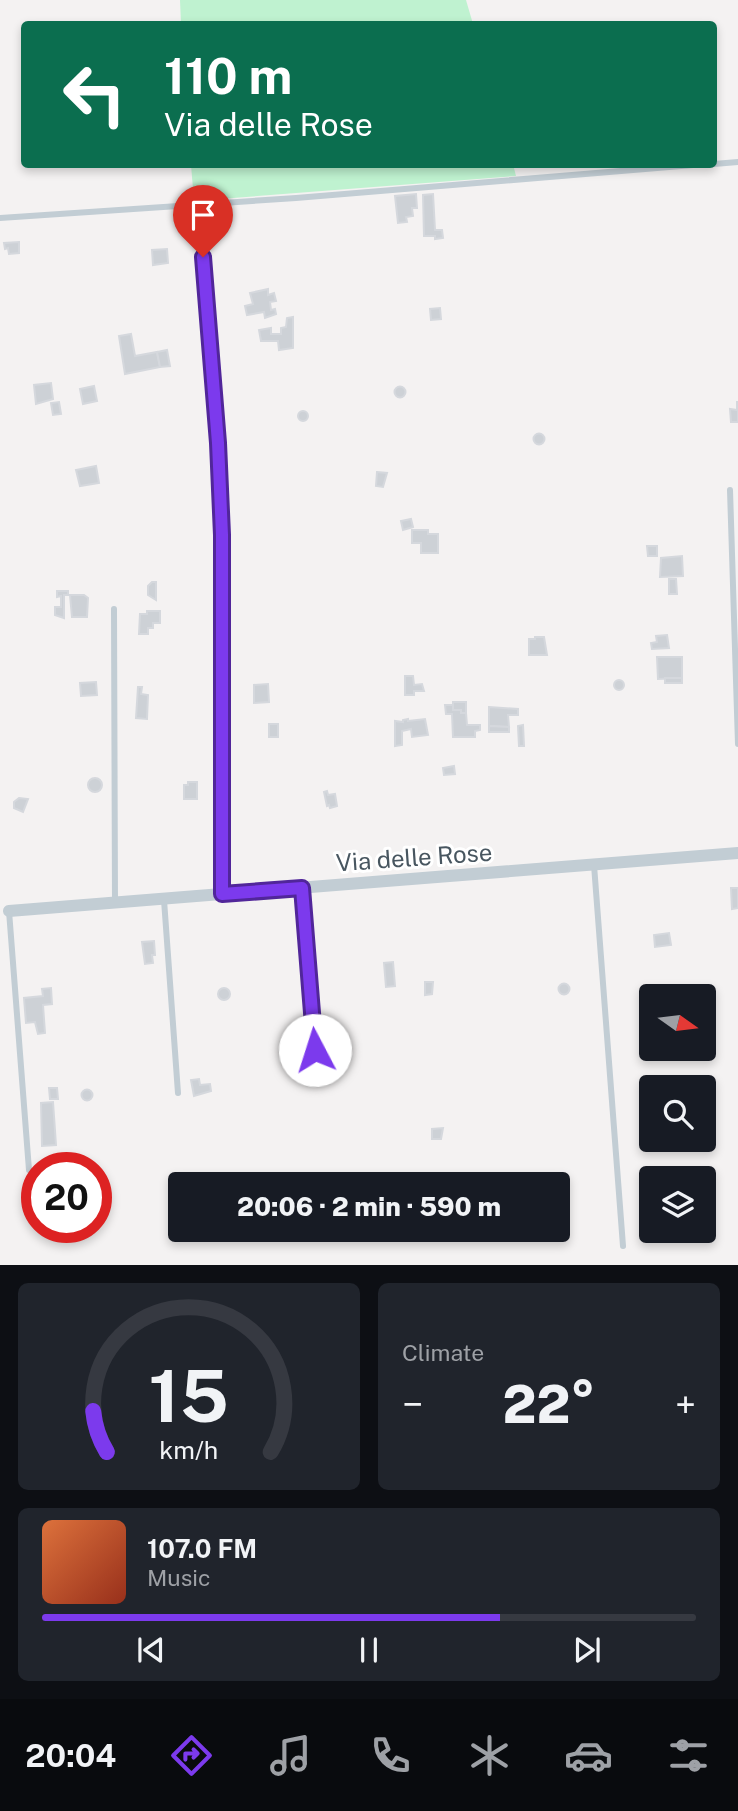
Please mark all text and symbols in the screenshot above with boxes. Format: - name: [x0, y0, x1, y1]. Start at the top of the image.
- text: 110 m: [164, 47, 292, 105]
- icon: left: [49, 49, 140, 140]
- text: Via delle Rose: [164, 106, 373, 143]
- pin: [173, 185, 233, 257]
- icon: arrive: [184, 196, 222, 234]
- street label: Via delle Rose: [335, 838, 493, 876]
- north arrow: [639, 984, 716, 1060]
- map controls: [639, 984, 716, 1243]
- position arrow: [278, 1013, 352, 1087]
- button: search: [639, 1075, 716, 1152]
- speed limit sign: 20: [21, 1152, 112, 1243]
- button: layers: [639, 1166, 716, 1243]
- text: 20:06 · 2 min · 590 m: [237, 1191, 501, 1222]
- text: Climate: [402, 1339, 484, 1366]
- text: 15: [149, 1354, 229, 1439]
- text: 22°: [503, 1374, 595, 1435]
- text: −: [402, 1382, 423, 1427]
- text: +: [675, 1382, 696, 1427]
- text: km/h: [160, 1435, 218, 1465]
- text: 107.0 FM: [147, 1533, 257, 1564]
- text: Music: [147, 1564, 211, 1591]
- icon: previous: [132, 1631, 170, 1669]
- icon: pause: [350, 1631, 388, 1669]
- icon: next: [568, 1631, 606, 1669]
- icon: directions: [167, 1731, 216, 1780]
- icon: music: [266, 1731, 315, 1780]
- icon: phone: [366, 1731, 415, 1780]
- icon: climate: [465, 1731, 514, 1780]
- icon: car: [564, 1731, 613, 1780]
- icon: filters: [664, 1731, 713, 1780]
- text: 20:04: [25, 1737, 116, 1774]

